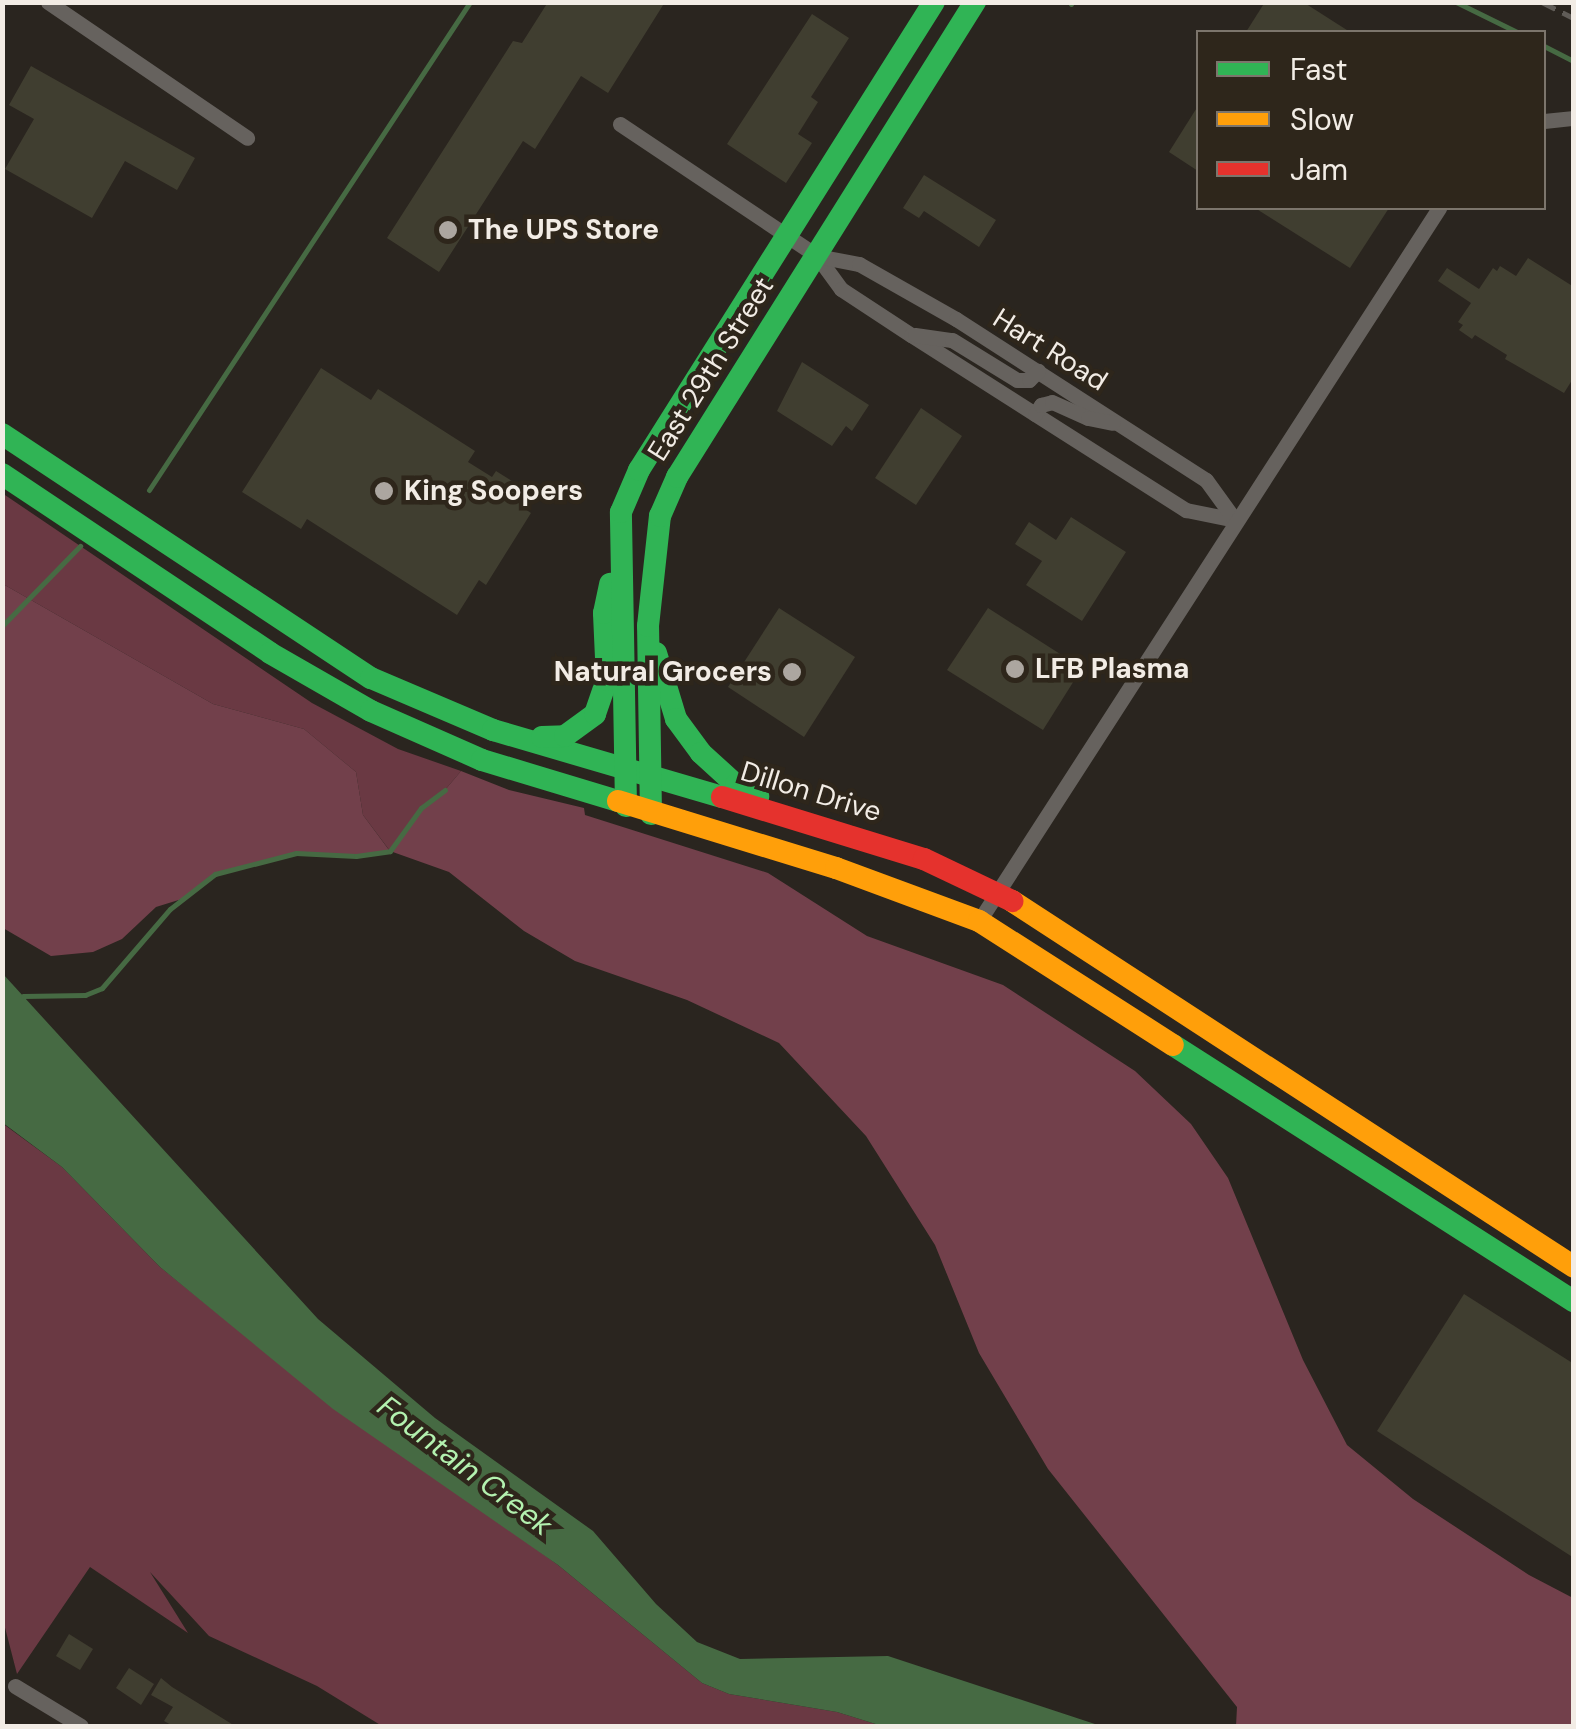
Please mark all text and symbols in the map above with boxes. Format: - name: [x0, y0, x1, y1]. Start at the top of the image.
- legend: [1196, 30, 1546, 210]
- text: Fast: [1290, 50, 1348, 89]
- text: Slow: [1290, 100, 1354, 139]
- text: Jam: [1290, 150, 1348, 189]
- place label: The UPS Store: [468, 213, 659, 247]
- marker: The UPS Store: [437, 219, 459, 241]
- street label: East 29th Street: [641, 271, 781, 467]
- street label: Hart Road: [987, 302, 1113, 398]
- place label: King Soopers: [404, 474, 583, 508]
- marker: King Soopers: [373, 480, 395, 502]
- place label: LFB Plasma: [1035, 652, 1189, 686]
- place label: Natural Grocers: [554, 655, 772, 689]
- marker: LFB Plasma: [1004, 658, 1026, 680]
- marker: Natural Grocers: [781, 661, 803, 683]
- street label: Dillon Drive: [737, 755, 885, 829]
- water label: Fountain Creek: [370, 1388, 560, 1544]

